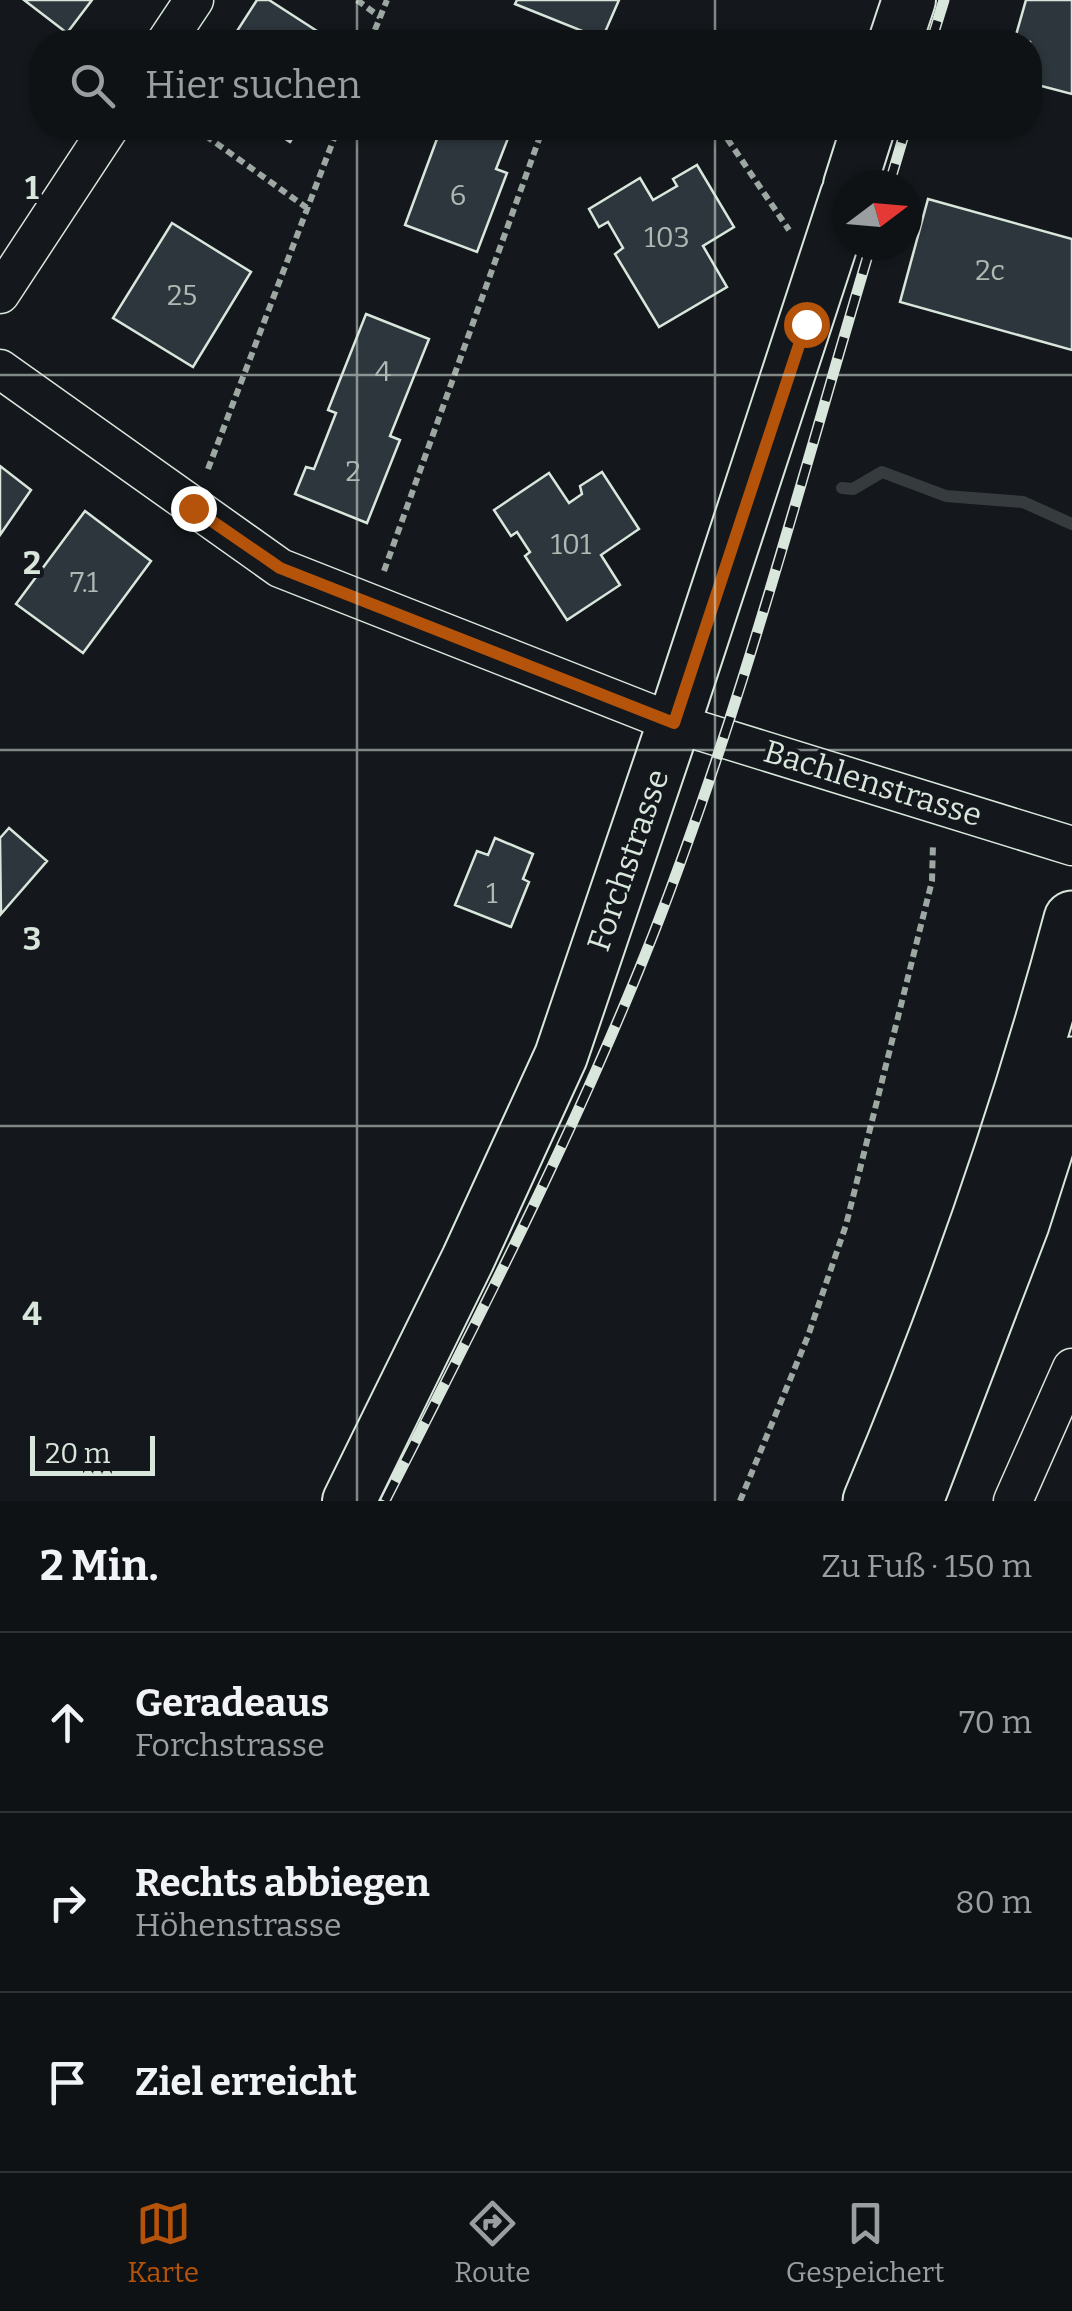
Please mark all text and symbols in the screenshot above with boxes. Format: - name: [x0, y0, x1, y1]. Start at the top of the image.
- search box: [30, 30, 1042, 140]
- icon: search: [65, 58, 120, 113]
- text: Hier suchen: [145, 62, 361, 108]
- text: 1: [25, 169, 39, 207]
- north arrow: [832, 170, 922, 260]
- house number: 6: [450, 179, 466, 212]
- house number: 103: [644, 221, 690, 254]
- house number: 2c: [975, 254, 1005, 287]
- house number: 25: [167, 279, 197, 312]
- route start: [784, 302, 830, 348]
- house number: 4: [375, 355, 391, 388]
- house number: 2: [345, 455, 361, 488]
- route end: [171, 486, 217, 532]
- house number: 101: [551, 528, 592, 561]
- text: 2: [23, 544, 41, 582]
- house number: 7.1: [70, 566, 99, 599]
- street label: Bachlenstrasse: [760, 732, 986, 834]
- street label: Forchstrasse: [579, 764, 677, 956]
- house number: 1: [486, 877, 498, 910]
- text: 3: [23, 920, 41, 958]
- text: 4: [22, 1295, 42, 1333]
- scale bar: [30, 1431, 155, 1476]
- text: 20 m: [45, 1437, 111, 1470]
- text: 2 Min.: [40, 1541, 159, 1591]
- text: Zu Fuß · 150 m: [821, 1547, 1032, 1585]
- text: Geradeaus: [135, 1680, 329, 1726]
- icon: ahead: [40, 1695, 95, 1750]
- text: 70 m: [959, 1703, 1032, 1741]
- text: Forchstrasse: [135, 1726, 325, 1764]
- text: Rechts abbiegen: [135, 1860, 430, 1906]
- icon: right: [40, 1875, 95, 1930]
- text: 80 m: [955, 1883, 1032, 1921]
- text: Höhenstrasse: [135, 1906, 342, 1944]
- icon: arrive: [40, 2055, 95, 2110]
- text: Ziel erreicht: [135, 2059, 357, 2105]
- tab: Karte: [128, 2196, 199, 2289]
- tab: Route: [454, 2196, 531, 2289]
- tab: Gespeichert: [786, 2196, 944, 2289]

